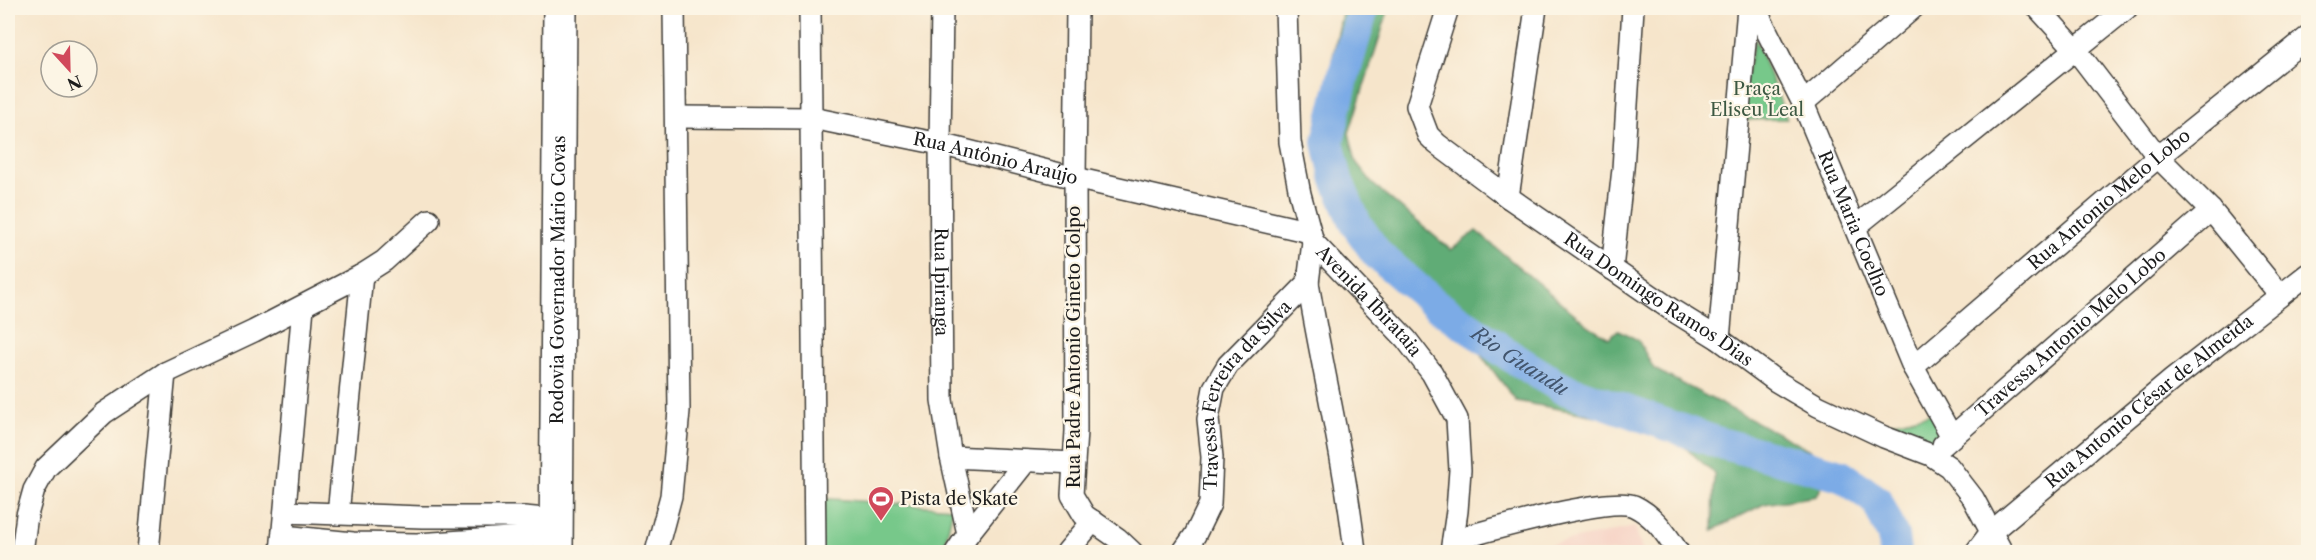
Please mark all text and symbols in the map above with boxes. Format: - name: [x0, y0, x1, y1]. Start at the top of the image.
- north arrow: [39, 39, 99, 99]
- text: N: [64, 71, 85, 95]
- park label: Praça Eliseu Leal: [1710, 78, 1804, 121]
- street label: Rua Antonio Melo Lobo: [2023, 124, 2195, 275]
- street label: Rua Antônio Araújo: [911, 128, 1080, 189]
- street label: Rodovia Governador Mário Covas: [546, 135, 570, 425]
- street label: Rua Maria Coelho: [1813, 147, 1893, 300]
- street label: Rua Padre Antonio Gineto Colpo: [1063, 206, 1085, 488]
- street label: Rua Ipiranga: [930, 228, 953, 337]
- street label: Rua Domingo Ramos Dias: [1560, 228, 1757, 371]
- street label: Avenida Ibirataia: [1311, 240, 1427, 361]
- street label: Travessa Antonio Melo Lobo: [1971, 244, 2170, 422]
- street label: Travessa Ferreira da Silva: [1197, 295, 1296, 491]
- street label: Rua Antonio César de Almeida: [2040, 310, 2258, 493]
- water label: Rio Guandu: [1465, 320, 1573, 401]
- sports icon: Pista de Skate: [866, 484, 896, 522]
- place label: Pista de Skate: [900, 488, 1018, 510]

